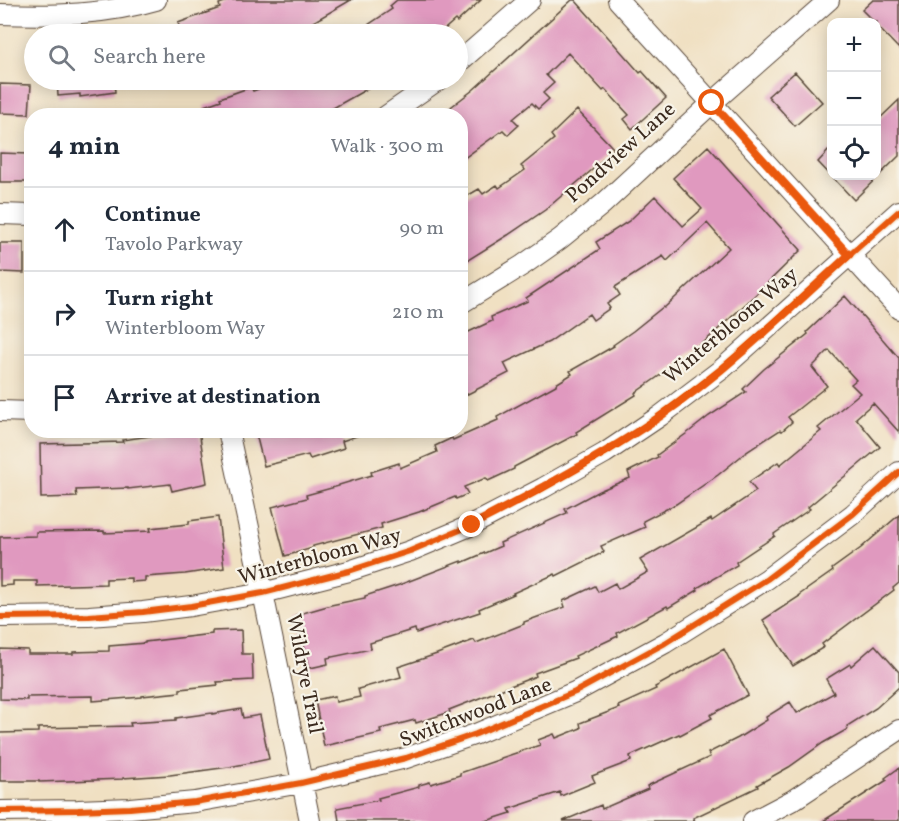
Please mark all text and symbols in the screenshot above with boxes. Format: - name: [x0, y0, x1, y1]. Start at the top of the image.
- map controls: [827, 18, 881, 180]
- button: +: [827, 18, 881, 72]
- search box: [24, 24, 468, 90]
- icon: search: [45, 41, 78, 74]
- text: Search here: [93, 42, 206, 73]
- button: −: [827, 72, 881, 126]
- route start: [698, 89, 724, 115]
- street label: Pondview Lane: [560, 96, 682, 210]
- button: locate: [827, 126, 881, 180]
- text: 4 min: [48, 129, 120, 165]
- text: Walk · 300 m: [331, 133, 444, 161]
- text: Continue: [105, 200, 201, 231]
- icon: ahead: [48, 213, 81, 246]
- text: 90 m: [400, 215, 444, 243]
- text: Tavolo Parkway: [105, 231, 243, 259]
- street label: Winterbloom Way: [657, 260, 805, 391]
- text: Turn right: [105, 284, 213, 315]
- icon: right: [48, 297, 81, 330]
- text: 210 m: [392, 299, 444, 327]
- text: Winterbloom Way: [105, 315, 265, 343]
- icon: arrive: [48, 381, 81, 414]
- text: Arrive at destination: [105, 382, 321, 413]
- route end: [458, 511, 484, 537]
- street label: Winterbloom Way: [235, 521, 406, 593]
- street label: Wildrye Trail: [278, 612, 330, 736]
- street label: Switchwood Lane: [396, 671, 556, 755]

